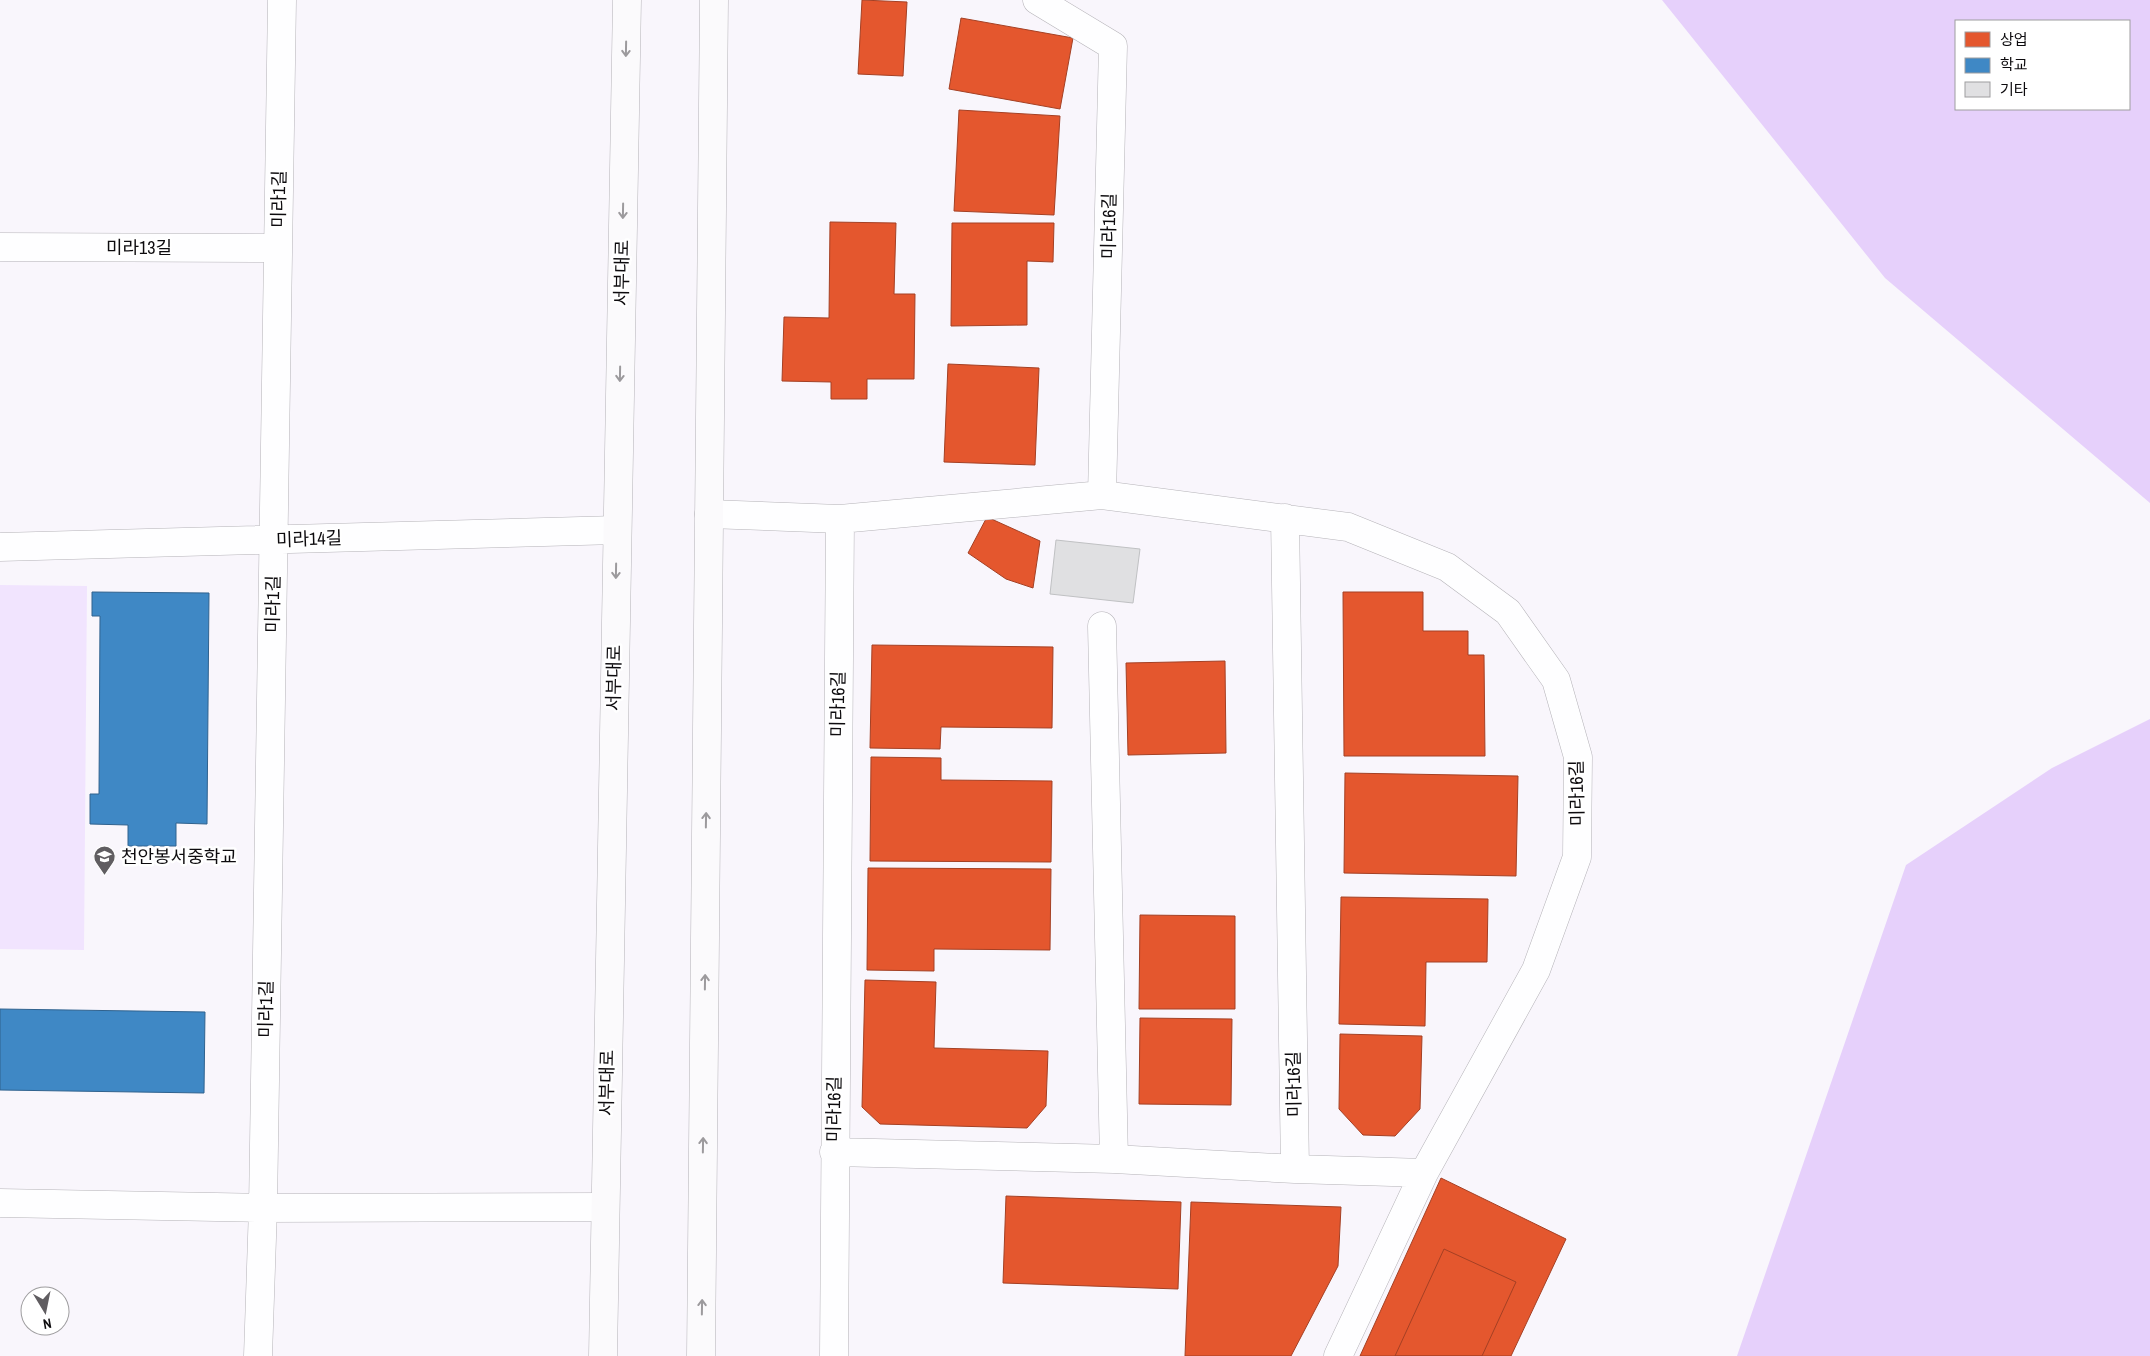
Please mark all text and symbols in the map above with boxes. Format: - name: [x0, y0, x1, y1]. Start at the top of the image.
- legend: [1955, 20, 2130, 110]
- text: 상업: [2000, 29, 2028, 50]
- one-way arrow: [621, 40, 631, 56]
- text: 학교: [2000, 54, 2028, 75]
- text: 기타: [2000, 79, 2028, 100]
- street label: 미라1길: [265, 170, 292, 228]
- street label: 미라16길: [1095, 193, 1122, 259]
- one-way arrow: [618, 202, 628, 219]
- street label: 미라13길: [106, 235, 172, 260]
- street label: 서부대로: [608, 240, 635, 306]
- one-way arrow: [615, 365, 625, 381]
- street label: 미라14길: [276, 525, 342, 552]
- one-way arrow: [612, 563, 621, 579]
- street label: 미라1길: [259, 575, 286, 633]
- street label: 서부대로: [600, 645, 627, 711]
- street label: 미라16길: [824, 671, 851, 737]
- street label: 미라16길: [1563, 760, 1590, 826]
- one-way arrow: [701, 812, 711, 828]
- place label: 천안봉서중학교: [121, 844, 237, 869]
- school or university icon: 천안봉서중학교: [93, 845, 117, 876]
- one-way arrow: [700, 975, 710, 991]
- street label: 미라1길: [252, 980, 279, 1038]
- street label: 서부대로: [593, 1050, 620, 1116]
- street label: 미라16길: [1280, 1051, 1307, 1117]
- street label: 미라16길: [820, 1076, 847, 1142]
- one-way arrow: [698, 1137, 708, 1154]
- north arrow: [20, 1286, 70, 1336]
- one-way arrow: [697, 1300, 706, 1316]
- text: N: [42, 1314, 53, 1333]

